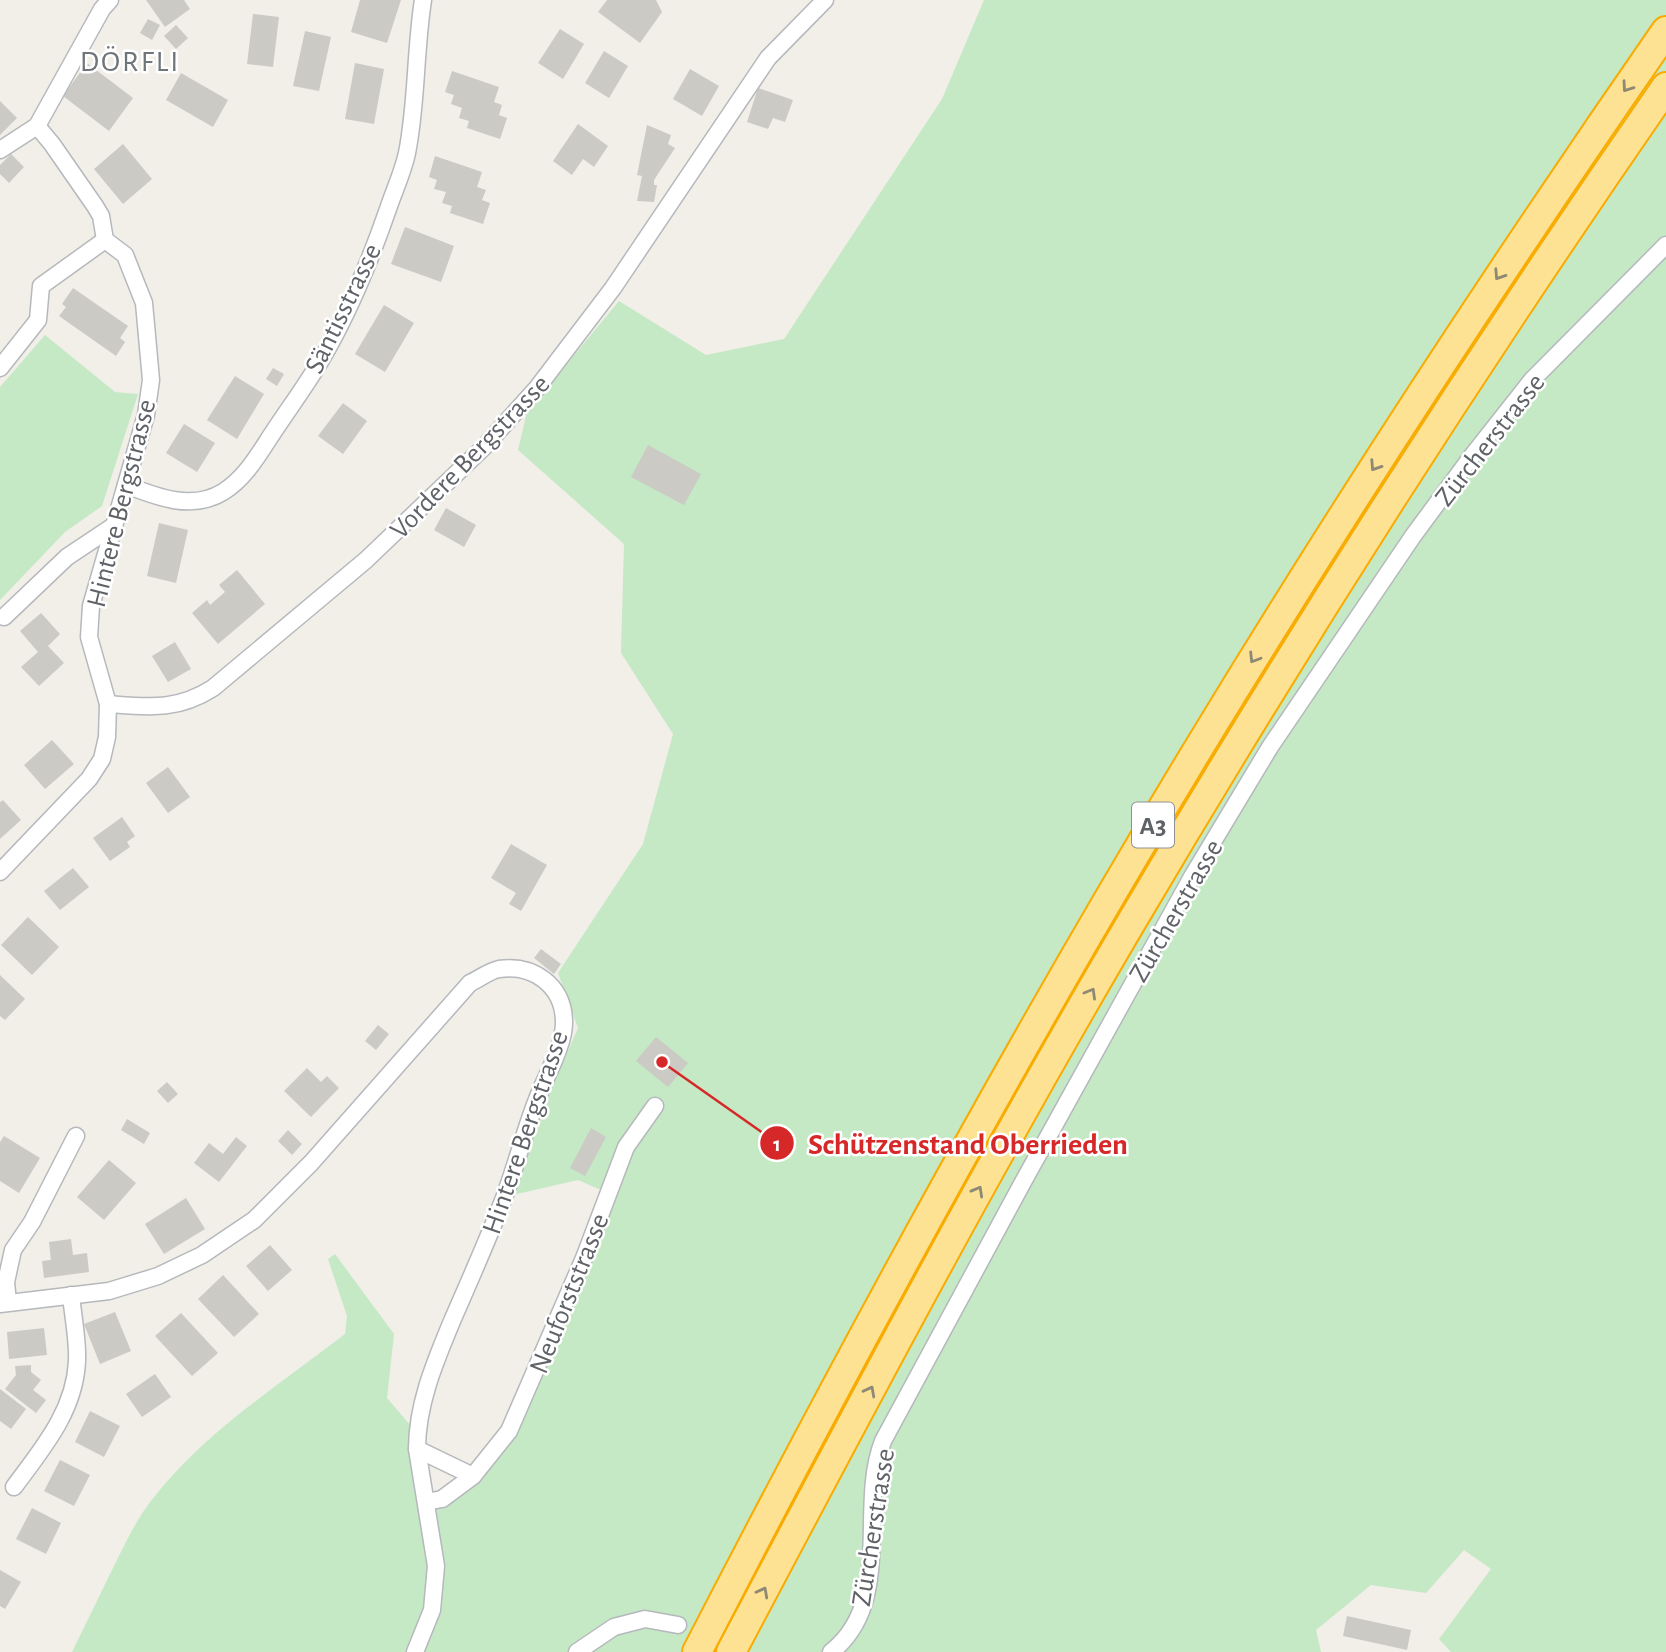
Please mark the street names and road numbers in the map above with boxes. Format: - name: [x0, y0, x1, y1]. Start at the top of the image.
- street label: Säntisstrasse: [300, 240, 387, 378]
- street label: Zürcherstrasse: [1431, 369, 1551, 512]
- street label: Vordere Bergstrasse: [385, 370, 556, 545]
- street label: Hintere Bergstrasse: [83, 397, 161, 610]
- road number: A3: [1132, 803, 1174, 848]
- street label: Zürcherstrasse: [1125, 835, 1229, 987]
- street label: Hintere Bergstrasse: [478, 1027, 574, 1238]
- street label: Neuforststrasse: [525, 1210, 615, 1378]
- street label: Zürcherstrasse: [848, 1446, 900, 1608]

